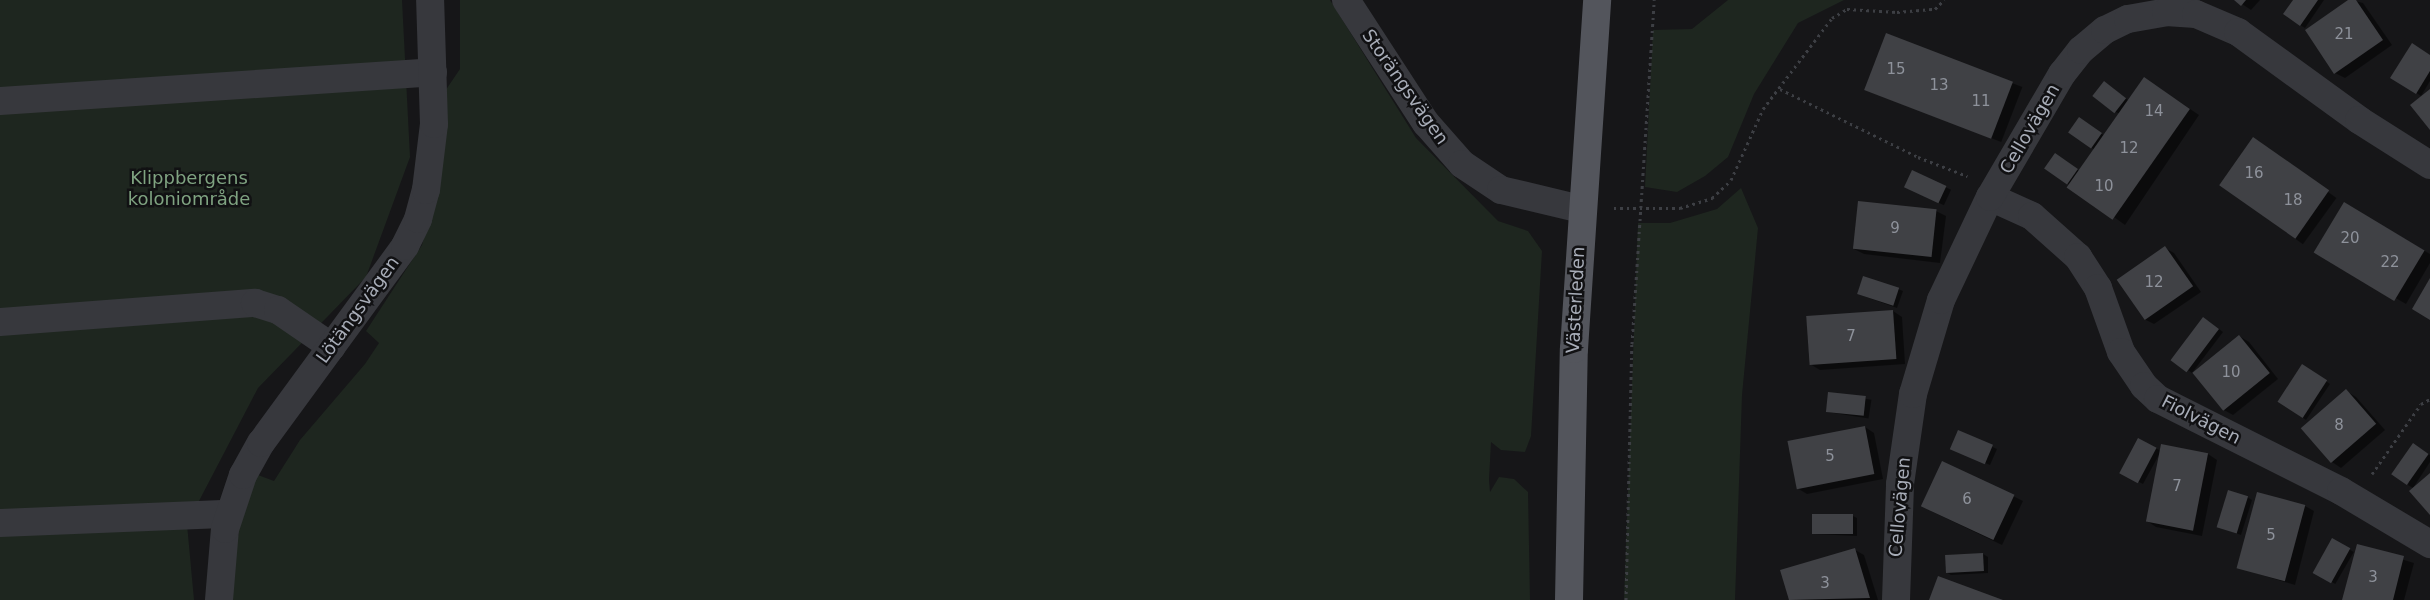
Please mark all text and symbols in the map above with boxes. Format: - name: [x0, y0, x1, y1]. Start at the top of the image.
- street label: Storängsvägen: [1357, 25, 1453, 149]
- house number: 21: [2334, 26, 2354, 44]
- house number: 15: [1886, 61, 1906, 79]
- house number: 13: [1929, 77, 1949, 95]
- street label: Cellovägen: [1996, 80, 2064, 178]
- house number: 11: [1971, 93, 1991, 111]
- house number: 14: [2144, 103, 2164, 121]
- house number: 12: [2119, 140, 2139, 158]
- house number: 16: [2244, 165, 2264, 183]
- park label: Klippbergens koloniområde: [128, 168, 250, 210]
- house number: 10: [2094, 178, 2114, 196]
- house number: 18: [2283, 192, 2303, 210]
- house number: 9: [1890, 220, 1900, 238]
- house number: 20: [2340, 230, 2360, 248]
- street label: Västerleden: [1562, 246, 1590, 354]
- street label: Lötängsvägen: [312, 252, 404, 368]
- house number: 22: [2380, 254, 2400, 272]
- house number: 12: [2144, 274, 2164, 292]
- house number: 7: [1846, 328, 1856, 346]
- house number: 10: [2221, 364, 2241, 382]
- street label: Fiolvägen: [2158, 391, 2244, 449]
- house number: 8: [2334, 417, 2344, 435]
- house number: 5: [1825, 448, 1835, 466]
- street label: Cellovägen: [1885, 456, 1915, 558]
- house number: 7: [2172, 478, 2182, 496]
- house number: 6: [1962, 491, 1972, 509]
- house number: 5: [2266, 527, 2276, 545]
- house number: 3: [2368, 569, 2378, 587]
- house number: 3: [1820, 575, 1830, 593]

